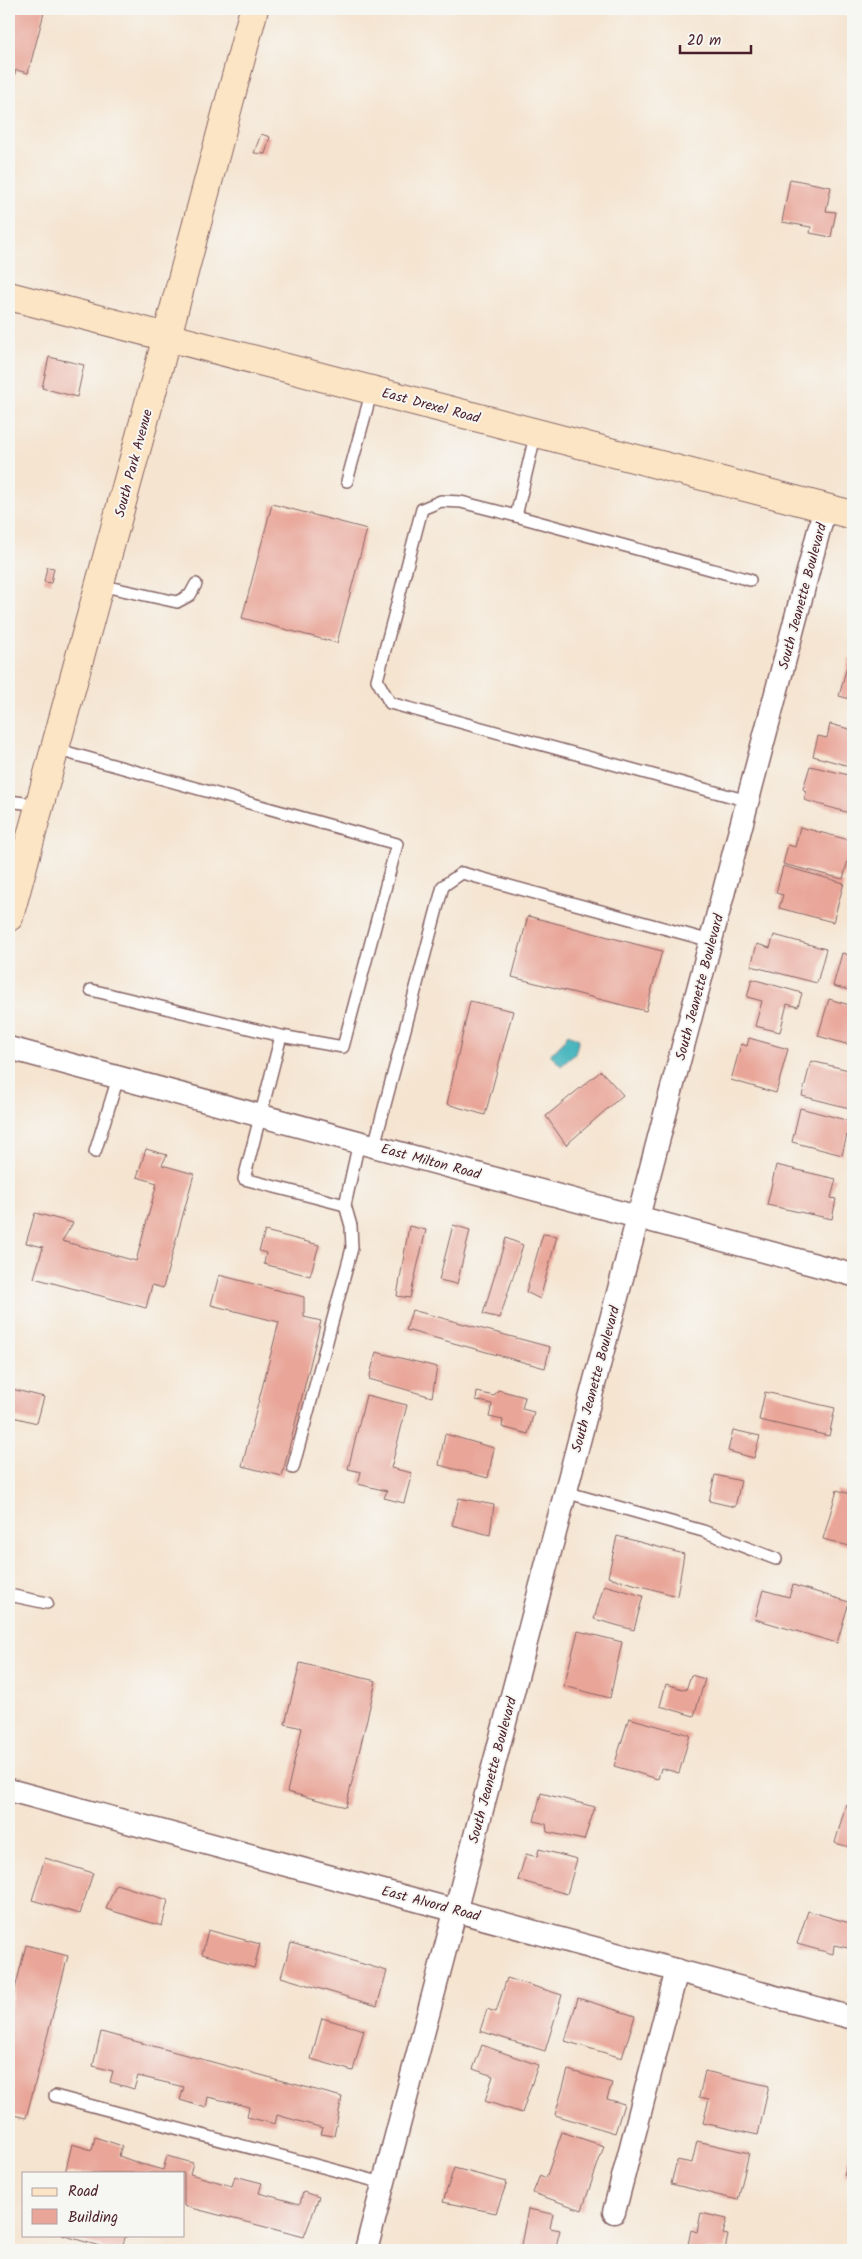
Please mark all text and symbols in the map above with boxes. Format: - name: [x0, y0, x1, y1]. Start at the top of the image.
- scale bar: [680, 22, 751, 54]
- text: 20 m: [687, 29, 721, 53]
- street label: East Drexel Road: [379, 382, 483, 430]
- street label: South Park Avenue: [109, 406, 159, 520]
- street label: South Jeanette Boulevard: [773, 520, 833, 672]
- street label: South Jeanette Boulevard: [670, 911, 730, 1063]
- street label: East Milton Road: [378, 1138, 484, 1186]
- street label: South Jeanette Boulevard: [566, 1303, 626, 1455]
- street label: South Jeanette Boulevard: [463, 1694, 523, 1846]
- street label: East Alvord Road: [379, 1880, 483, 1928]
- legend: [22, 2172, 185, 2236]
- text: Road: [68, 2180, 99, 2204]
- text: Building: [68, 2206, 118, 2230]

